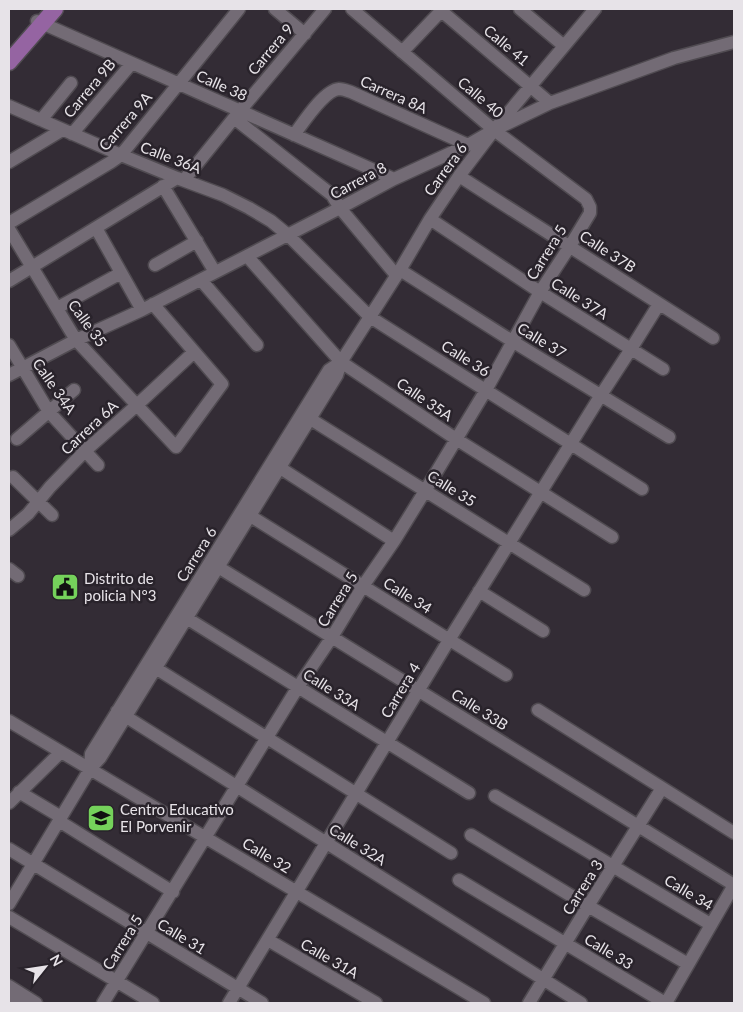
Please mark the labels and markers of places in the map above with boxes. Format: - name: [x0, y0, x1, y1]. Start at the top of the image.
- place label: Distrito de policia N°3: [84, 569, 156, 604]
- public building icon: Distrito de policia N°3: [50, 572, 80, 602]
- place label: Centro Educativo El Porvenir: [120, 800, 234, 835]
- school or university icon: Centro Educativo El Porvenir: [86, 803, 116, 833]

